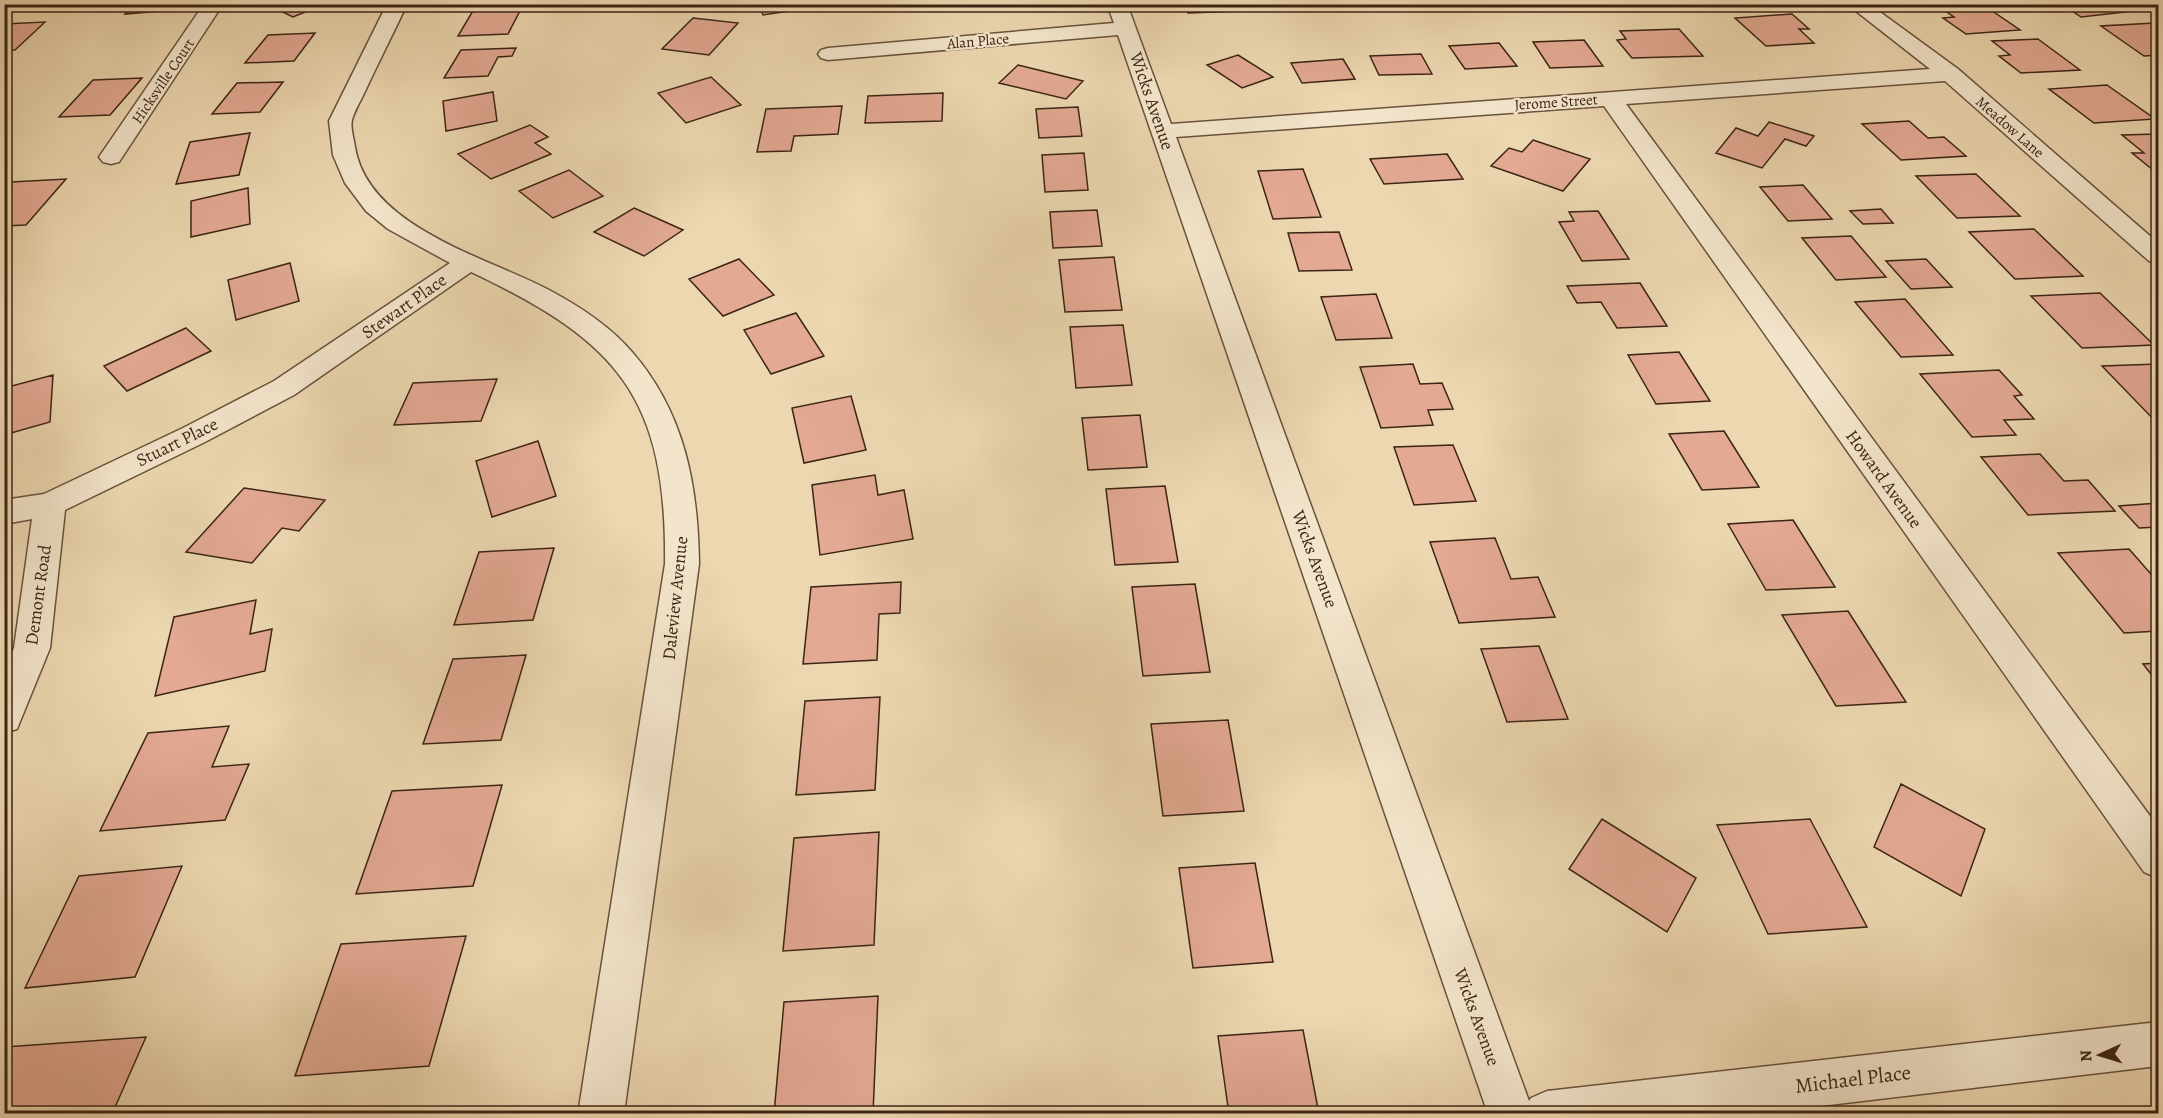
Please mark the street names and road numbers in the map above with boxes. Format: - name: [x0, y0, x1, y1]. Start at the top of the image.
- street label: Alan Place: [945, 28, 1010, 54]
- street label: Hicksville Court: [127, 35, 199, 127]
- street label: Wicks Avenue: [1124, 48, 1180, 153]
- street label: Jerome Street: [1514, 89, 1598, 115]
- street label: Meadow Lane: [1972, 92, 2049, 162]
- street label: Stewart Place: [357, 268, 451, 344]
- street label: Stuart Place: [132, 412, 222, 472]
- street label: Howard Avenue: [1840, 425, 1928, 533]
- street label: Wicks Avenue: [1286, 506, 1344, 611]
- street label: Daleview Avenue: [657, 535, 693, 661]
- street label: Demont Road: [19, 543, 57, 647]
- street label: Wicks Avenue: [1448, 964, 1506, 1069]
- street label: Michael Place: [1793, 1058, 1913, 1100]

